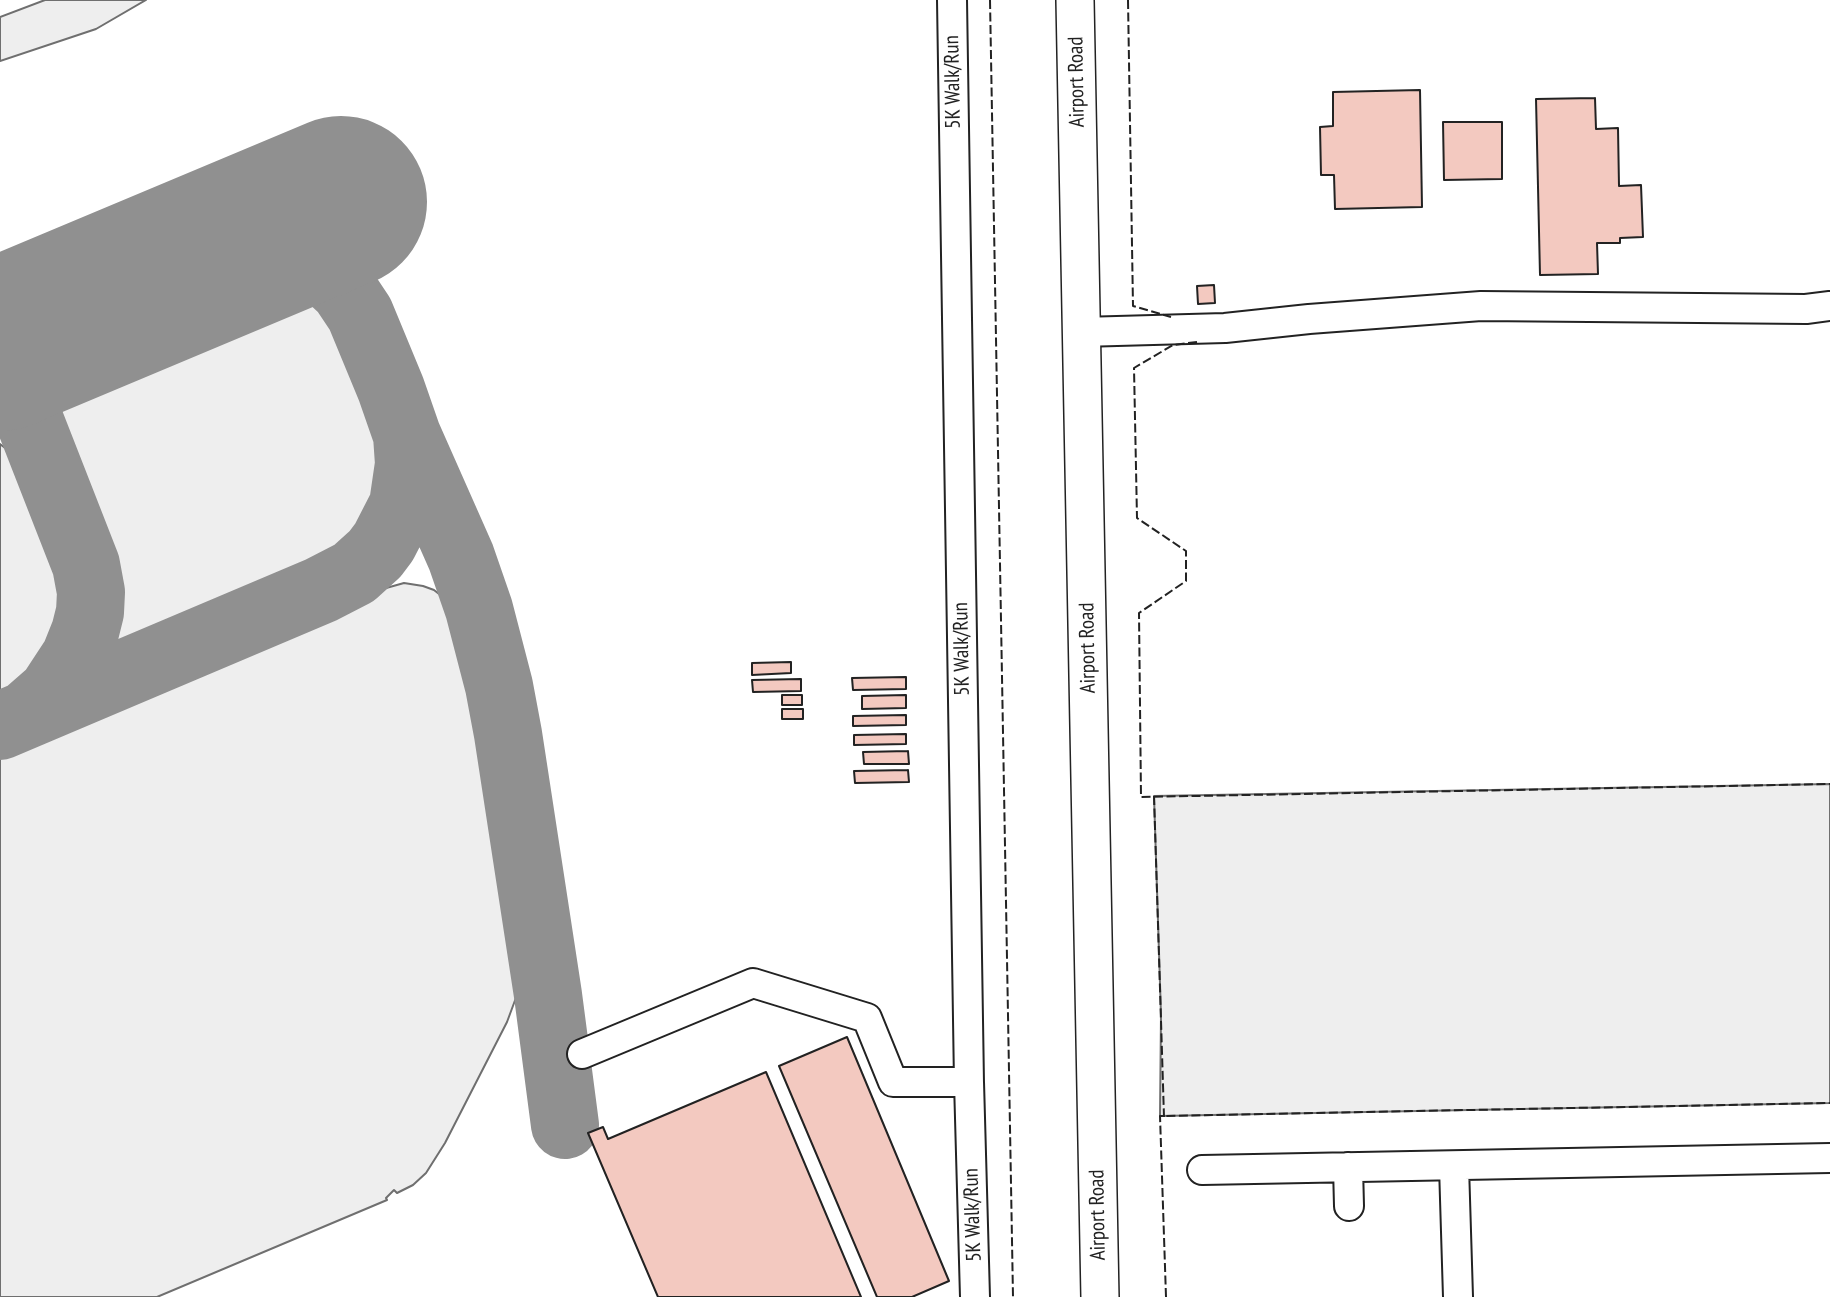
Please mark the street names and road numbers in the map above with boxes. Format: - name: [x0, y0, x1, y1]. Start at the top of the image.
- street label: 5K Walk/Run: [940, 35, 966, 129]
- street label: Airport Road: [1064, 36, 1090, 128]
- street label: 5K Walk/Run: [949, 602, 975, 696]
- street label: Airport Road: [1075, 602, 1101, 694]
- street label: 5K Walk/Run: [959, 1168, 987, 1262]
- street label: Airport Road: [1085, 1169, 1111, 1261]

